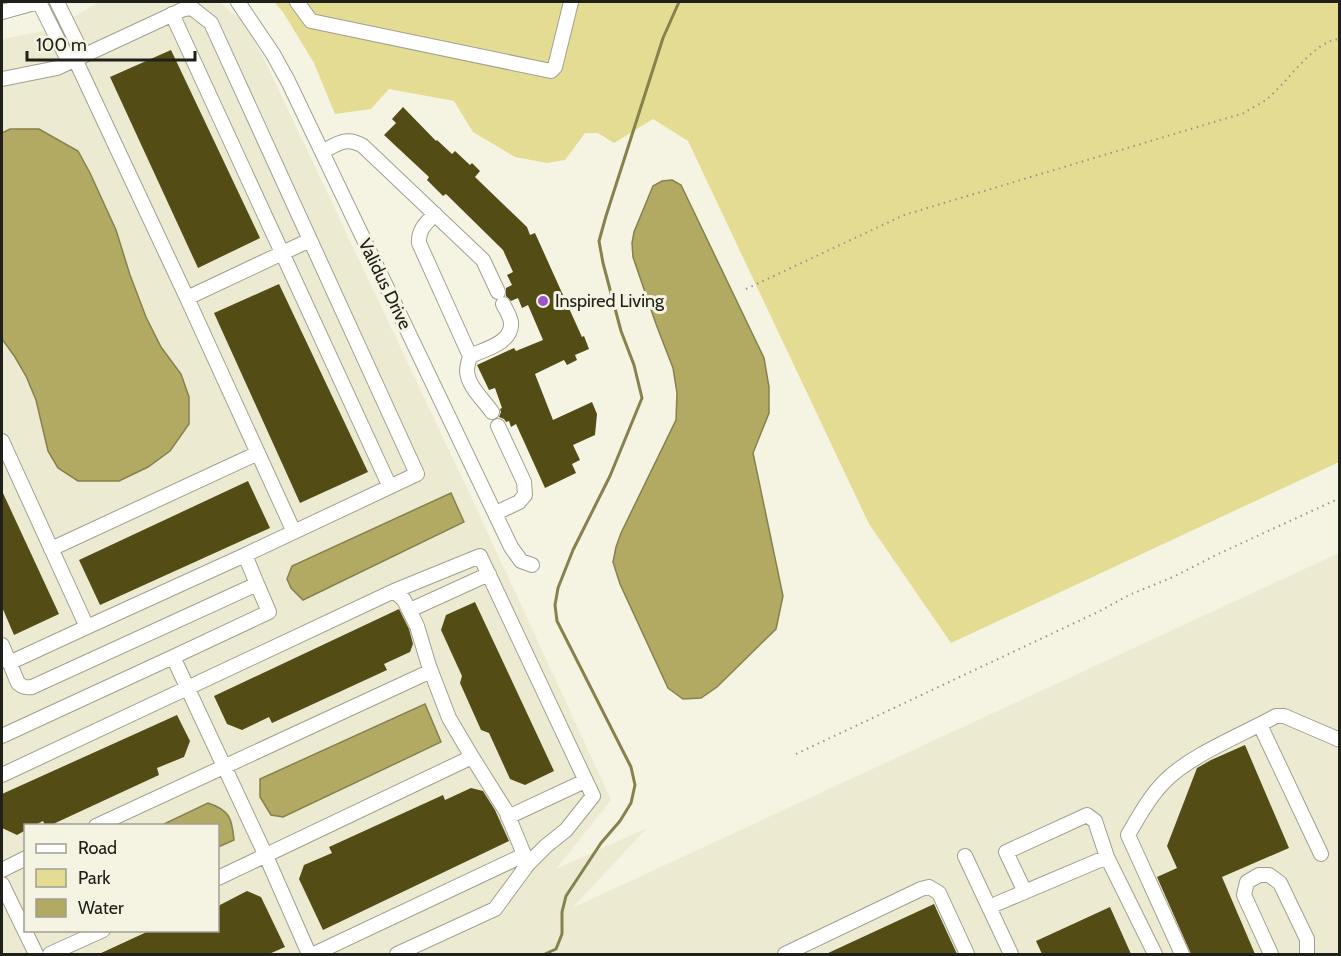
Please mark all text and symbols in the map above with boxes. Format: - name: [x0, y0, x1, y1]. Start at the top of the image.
- scale bar: [27, 24, 195, 62]
- text: 100 m: [36, 34, 87, 56]
- street label: Validus Drive: [354, 235, 416, 333]
- place label: Inspired Living: [555, 290, 665, 312]
- marker: Inspired Living: [536, 294, 550, 308]
- legend: [24, 824, 219, 932]
- text: Road: [78, 837, 117, 859]
- text: Park: [78, 867, 111, 889]
- text: Water: [78, 897, 124, 919]

